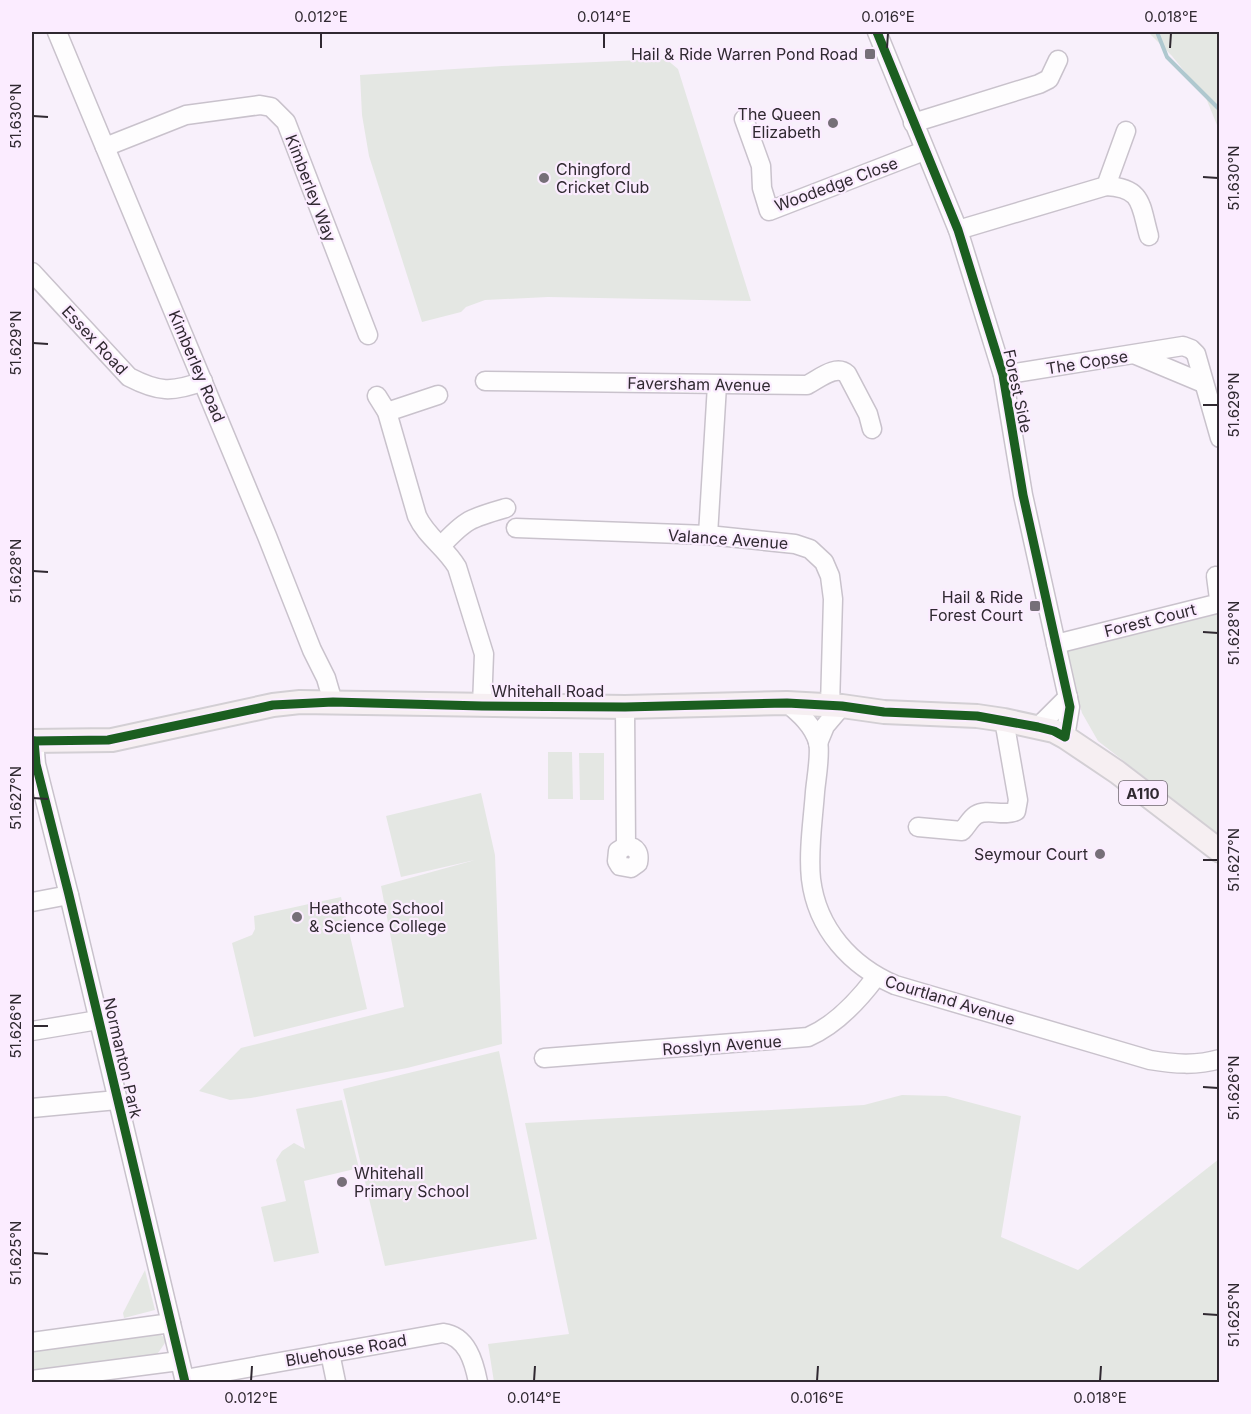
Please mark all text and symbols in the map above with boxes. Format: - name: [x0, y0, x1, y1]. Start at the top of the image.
- text: 0.012°E: [294, 7, 348, 26]
- text: 0.014°E: [577, 7, 631, 26]
- text: 0.016°E: [861, 7, 915, 26]
- text: 0.018°E: [1144, 7, 1198, 26]
- place label: Hail & Ride Warren Pond Road: [631, 44, 858, 64]
- marker: Hail & Ride Warren Pond Road: [863, 47, 877, 61]
- text: 51.630°N: [6, 83, 25, 149]
- place label: The Queen Elizabeth: [738, 104, 821, 142]
- marker: The Queen Elizabeth: [826, 116, 840, 130]
- street label: Kimberley Way: [281, 131, 341, 245]
- text: 51.630°N: [1224, 145, 1243, 211]
- street label: Woodedge Close: [772, 152, 900, 216]
- place label: Chingford Cricket Club: [556, 159, 649, 197]
- marker: Chingford Cricket Club: [537, 171, 551, 185]
- street label: Essex Road: [58, 301, 132, 379]
- street label: Kimberley Road: [164, 307, 230, 425]
- text: 51.629°N: [6, 310, 25, 376]
- street label: The Copse: [1045, 346, 1129, 378]
- street label: Forest Side: [999, 347, 1037, 435]
- text: 51.629°N: [1224, 372, 1243, 438]
- street label: Faversham Avenue: [627, 373, 771, 395]
- street label: Valance Avenue: [667, 525, 789, 553]
- text: 51.628°N: [6, 539, 25, 603]
- place label: Hail & Ride Forest Court: [929, 587, 1023, 625]
- marker: Hail & Ride Forest Court: [1028, 599, 1042, 613]
- street label: Forest Court: [1102, 599, 1198, 641]
- text: 51.628°N: [1224, 601, 1243, 665]
- street label: Whitehall Road: [492, 681, 604, 701]
- text: 51.627°N: [6, 766, 25, 830]
- road number: A110: [1119, 781, 1167, 805]
- text: 51.627°N: [1224, 828, 1243, 892]
- place label: Seymour Court: [974, 844, 1088, 864]
- marker: Seymour Court: [1093, 847, 1107, 861]
- place label: Heathcote School & Science College: [309, 898, 446, 936]
- marker: Heathcote School & Science College: [290, 910, 304, 924]
- street label: Courtland Avenue: [882, 971, 1018, 1029]
- text: 51.626°N: [6, 993, 25, 1059]
- street label: Normanton Park: [99, 996, 147, 1121]
- street label: Rosslyn Avenue: [662, 1031, 782, 1059]
- text: 51.626°N: [1224, 1055, 1243, 1121]
- place label: Whitehall Primary School: [354, 1163, 469, 1201]
- marker: Whitehall Primary School: [335, 1175, 349, 1189]
- text: 51.625°N: [6, 1221, 25, 1285]
- text: 51.625°N: [1224, 1283, 1243, 1347]
- street label: Bluehouse Road: [284, 1330, 408, 1370]
- text: 0.012°E: [224, 1388, 278, 1407]
- text: 0.014°E: [507, 1388, 561, 1407]
- text: 0.016°E: [790, 1388, 844, 1407]
- text: 0.018°E: [1073, 1388, 1127, 1407]

